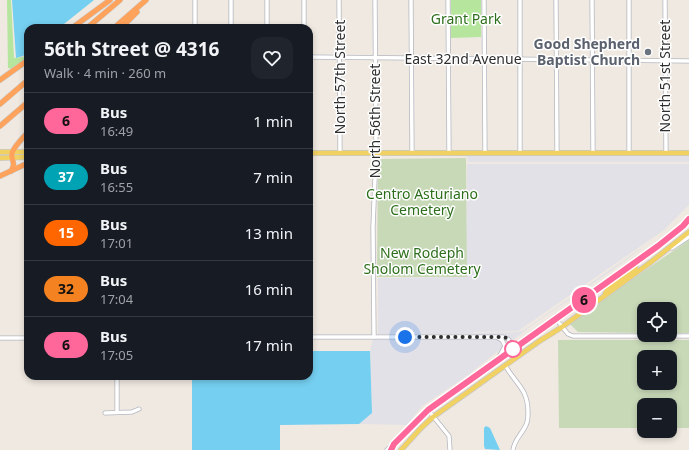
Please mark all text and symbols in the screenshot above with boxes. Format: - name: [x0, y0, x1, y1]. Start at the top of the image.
- park label: Grant Park: [431, 9, 502, 28]
- street label: North 57th Street: [330, 20, 349, 134]
- street label: North 51st Street: [655, 20, 674, 132]
- place label: Good Shepherd Baptist Church: [534, 34, 640, 69]
- text: 56th Street @ 4316: [44, 36, 219, 62]
- button: heart: [251, 37, 293, 79]
- marker: Good Shepherd Baptist Church: [643, 47, 653, 57]
- street label: East 32nd Avenue: [404, 49, 522, 68]
- text: Walk · 4 min · 260 m: [44, 64, 166, 82]
- street label: North 56th Street: [365, 64, 384, 178]
- text: Bus: [100, 102, 127, 122]
- text: 6: [62, 111, 70, 130]
- text: 1 min: [253, 111, 293, 131]
- text: 16:49: [100, 122, 133, 140]
- text: Bus: [100, 158, 127, 178]
- text: 37: [58, 167, 74, 186]
- text: 7 min: [253, 167, 293, 187]
- text: 16:55: [100, 178, 133, 196]
- park label: Centro Asturiano Cemetery: [366, 184, 478, 219]
- text: Bus: [100, 214, 127, 234]
- text: 15: [58, 223, 74, 242]
- text: 13 min: [245, 223, 293, 243]
- text: 17:01: [100, 234, 133, 252]
- park label: New Rodeph Sholom Cemetery: [363, 243, 481, 278]
- text: Bus: [100, 270, 127, 290]
- text: 32: [58, 279, 74, 298]
- text: 16 min: [245, 279, 293, 299]
- line badge: 6: [571, 287, 597, 313]
- text: 17:04: [100, 290, 133, 308]
- text: 6: [580, 290, 588, 309]
- map controls: [637, 302, 677, 438]
- button: locate: [637, 302, 677, 342]
- text: Bus: [100, 326, 127, 346]
- your location: [395, 327, 415, 347]
- text: 6: [62, 335, 70, 354]
- text: 17 min: [245, 335, 293, 355]
- unlabelled marker: [504, 340, 522, 358]
- text: 17:05: [100, 346, 133, 364]
- button: +: [637, 350, 677, 390]
- button: −: [637, 398, 677, 438]

